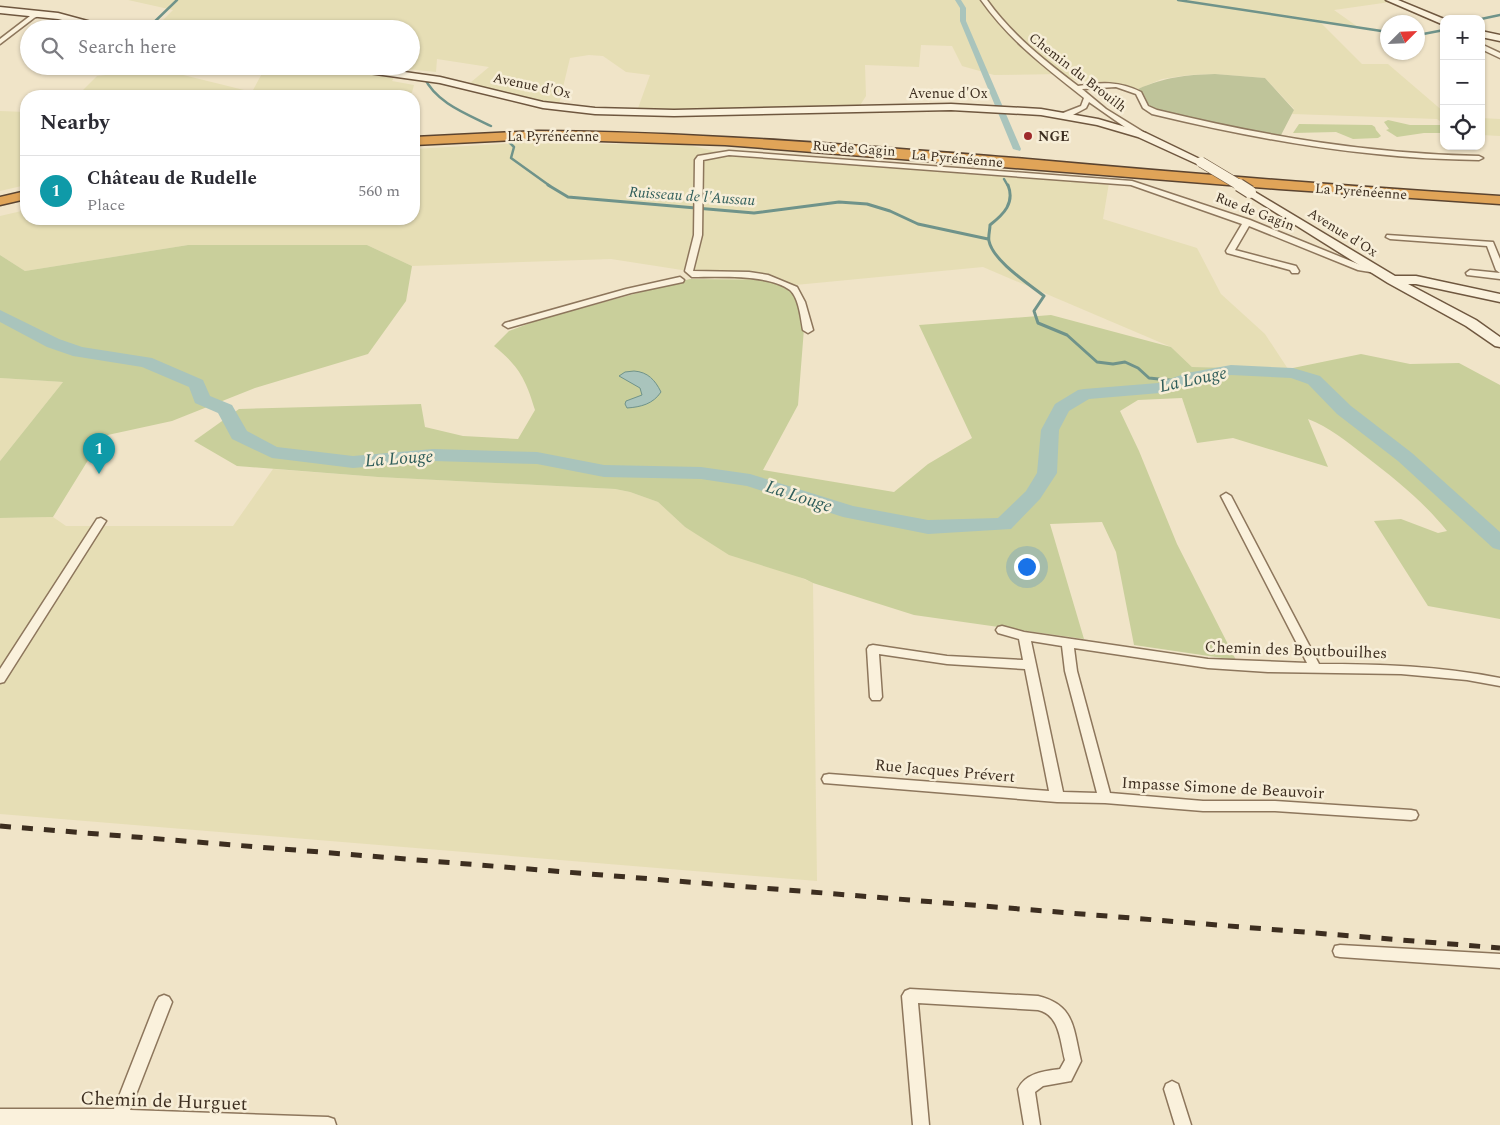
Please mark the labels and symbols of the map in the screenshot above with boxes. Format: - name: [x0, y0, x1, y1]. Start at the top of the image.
- north arrow: [1380, 15, 1425, 60]
- street label: Chemin du Brouilh: [1024, 27, 1131, 117]
- street label: Avenue d'Ox: [491, 67, 573, 104]
- street label: Avenue d'Ox: [908, 83, 988, 104]
- street label: La Pyrénéenne: [507, 126, 599, 147]
- place label: NGE: [1038, 126, 1070, 147]
- marker: NGE: [1022, 130, 1034, 142]
- street label: Rue de Gagin: [812, 135, 896, 162]
- street label: La Pyrénéenne: [910, 144, 1004, 173]
- street label: La Pyrénéenne: [1314, 178, 1408, 205]
- water label: Ruisseau de l'Aussau: [628, 181, 756, 212]
- street label: Rue de Gagin: [1212, 187, 1297, 236]
- street label: Avenue d'Ox: [1304, 203, 1382, 262]
- water label: La Louge: [1157, 359, 1229, 400]
- pin: 1: [83, 433, 115, 474]
- water label: La Louge: [364, 443, 434, 474]
- water label: La Louge: [762, 473, 836, 520]
- your location: [1014, 554, 1040, 580]
- street label: Chemin des Boutbouilhes: [1204, 635, 1388, 665]
- street label: Rue Jacques Prévert: [874, 753, 1016, 789]
- street label: Impasse Simone de Beauvoir: [1121, 771, 1325, 805]
- street label: Chemin de Hurguet: [80, 1084, 248, 1119]

